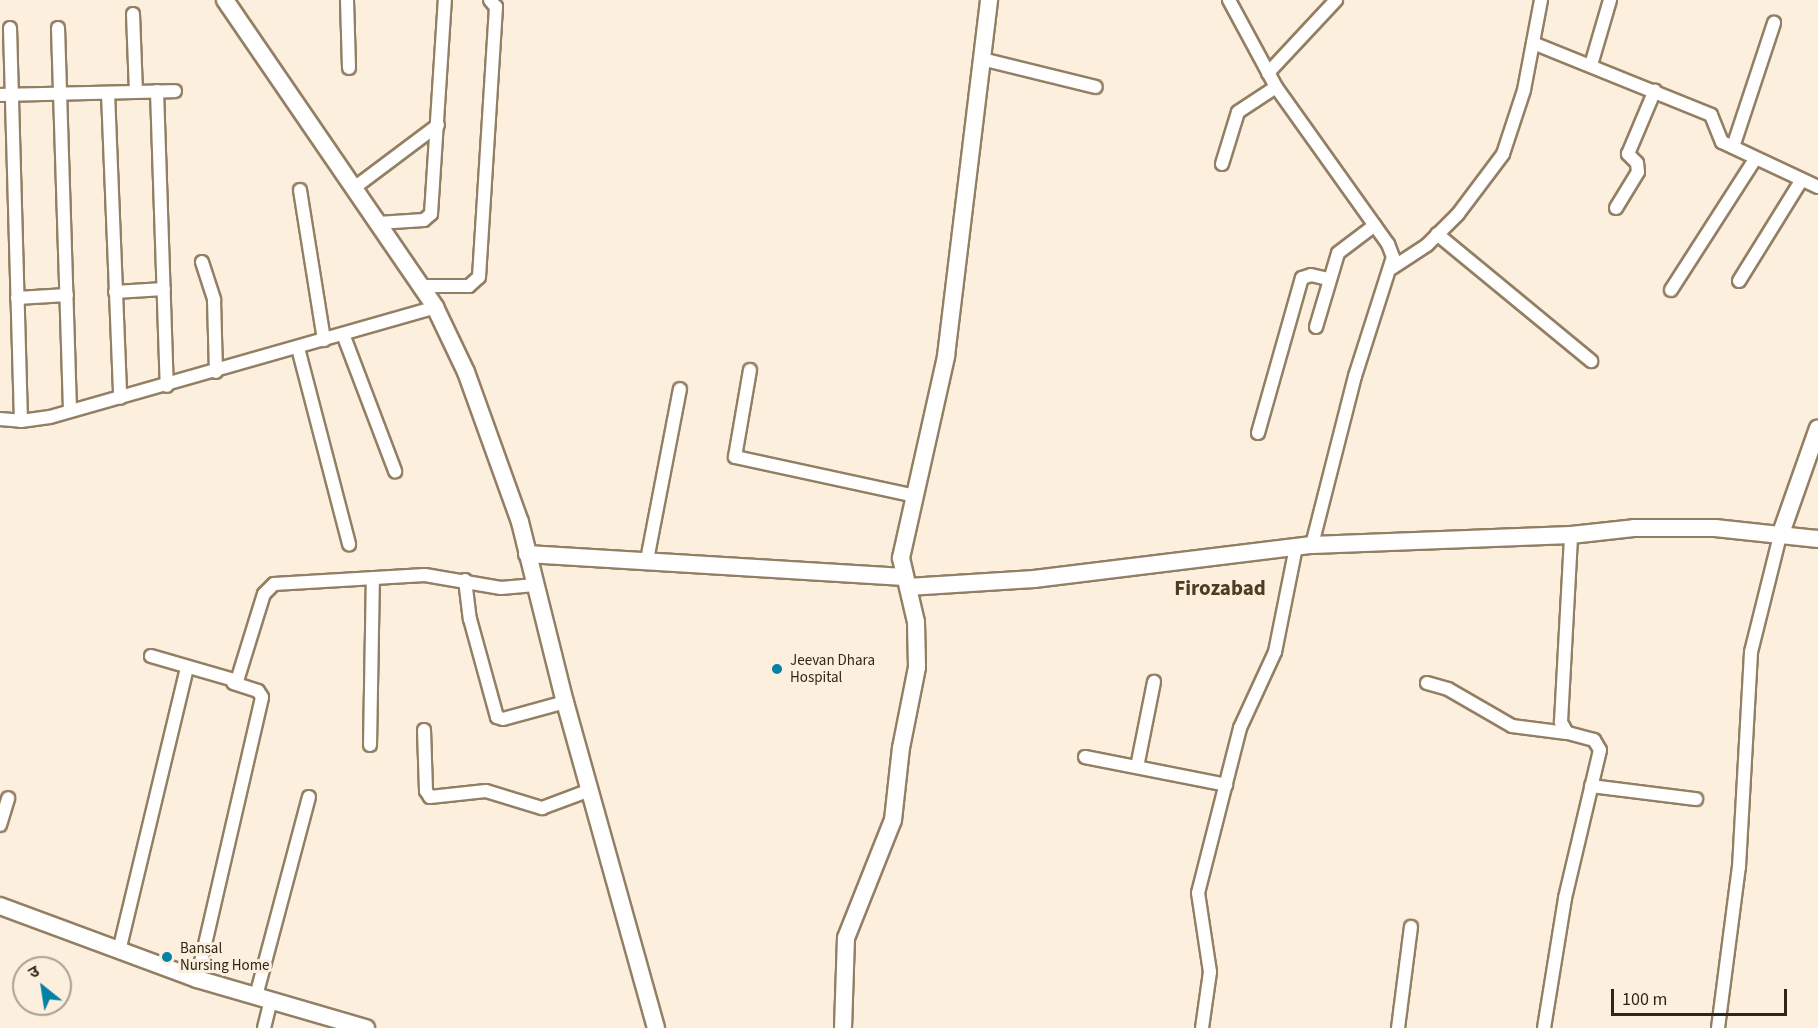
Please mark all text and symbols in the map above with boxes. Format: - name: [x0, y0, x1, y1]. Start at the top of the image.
- district label: Firozabad: [1174, 575, 1266, 601]
- place label: Jeevan Dhara Hospital: [790, 651, 875, 686]
- marker: Jeevan Dhara Hospital: [768, 660, 786, 678]
- place label: Bansal Nursing Home: [180, 939, 270, 974]
- marker: Bansal Nursing Home: [158, 948, 176, 966]
- north arrow: [12, 956, 72, 1016]
- text: उ: [24, 960, 44, 984]
- scale bar: [1614, 977, 1790, 1015]
- text: 100 m: [1622, 987, 1667, 1012]

